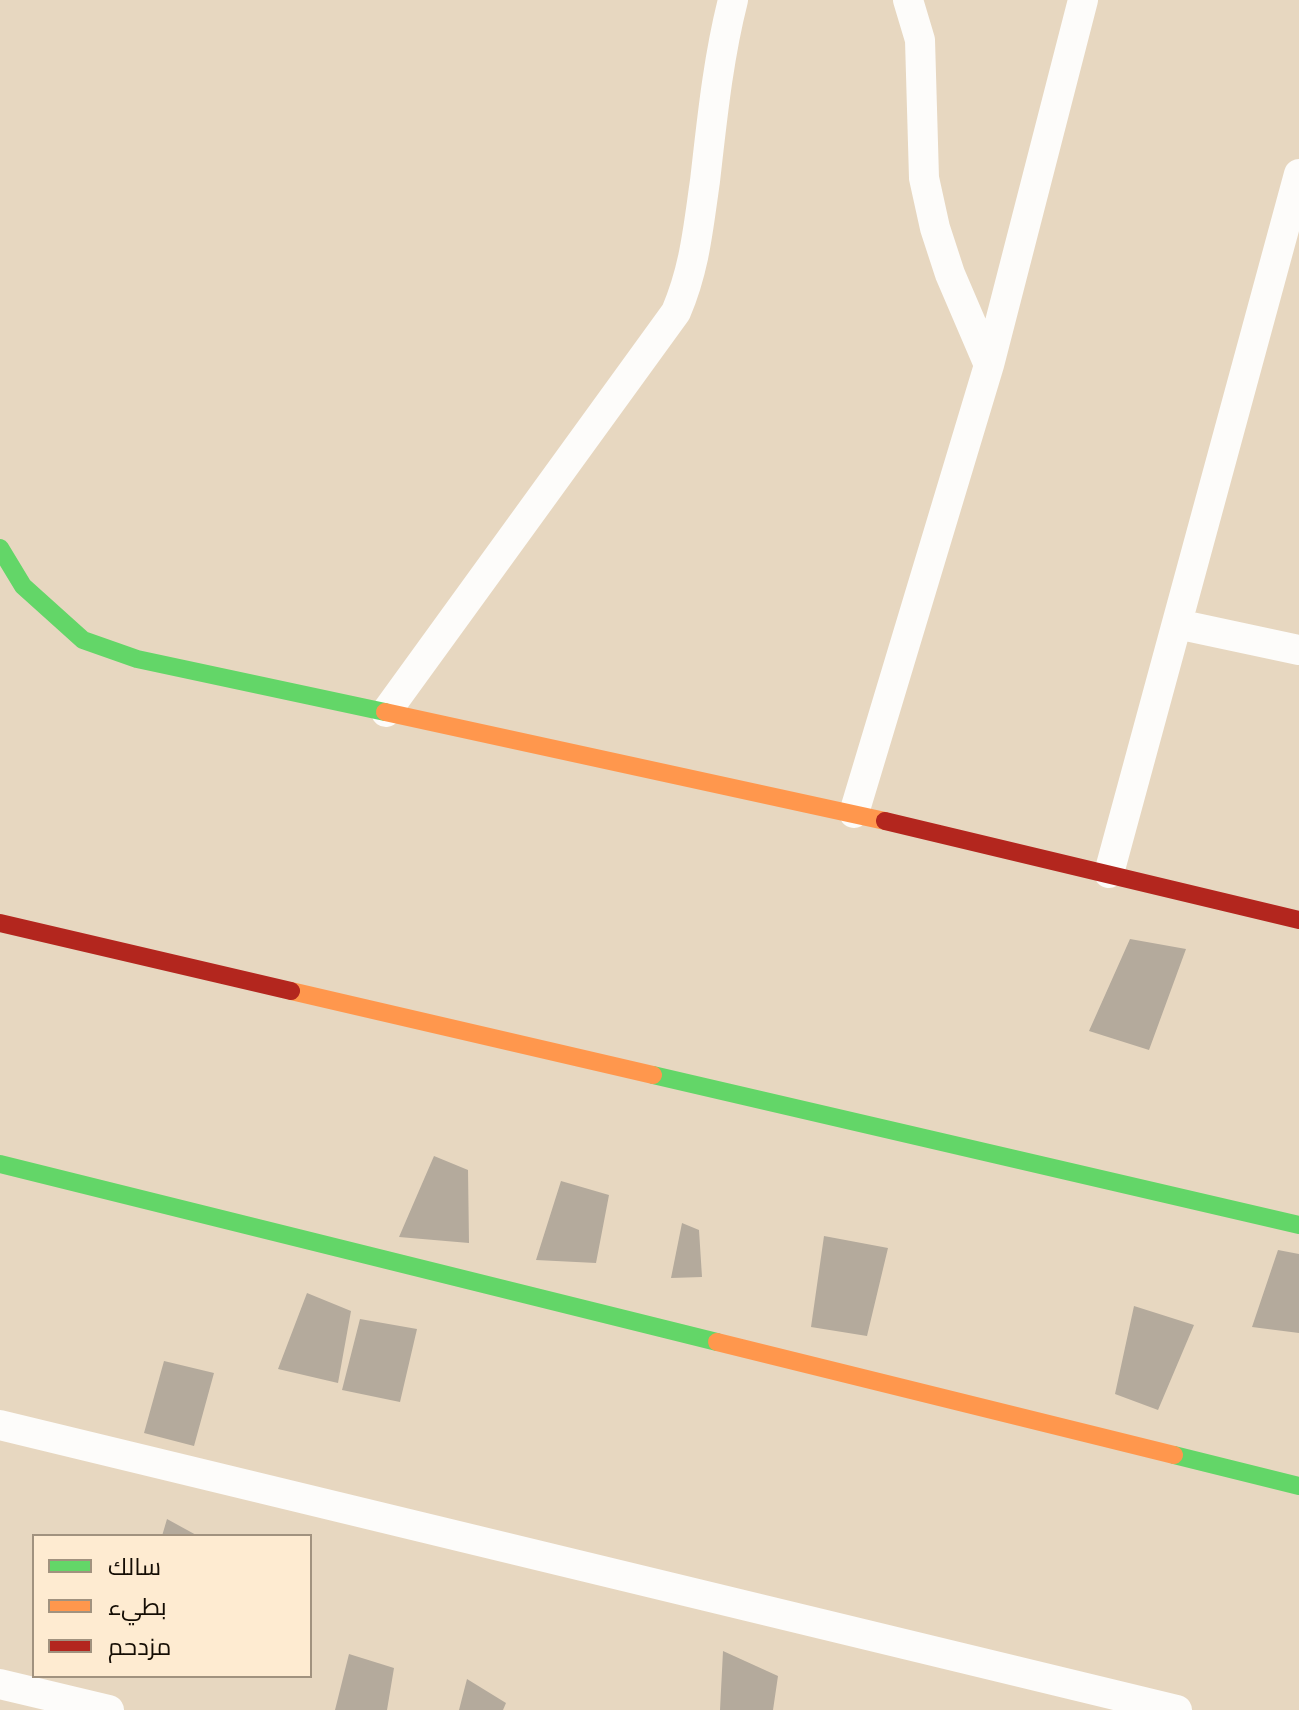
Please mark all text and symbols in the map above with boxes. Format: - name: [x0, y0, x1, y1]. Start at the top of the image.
- legend: [32, 1534, 312, 1678]
- text: سالك: [108, 1551, 161, 1581]
- text: بطيء: [108, 1591, 167, 1621]
- text: مزدحم: [108, 1631, 171, 1661]

